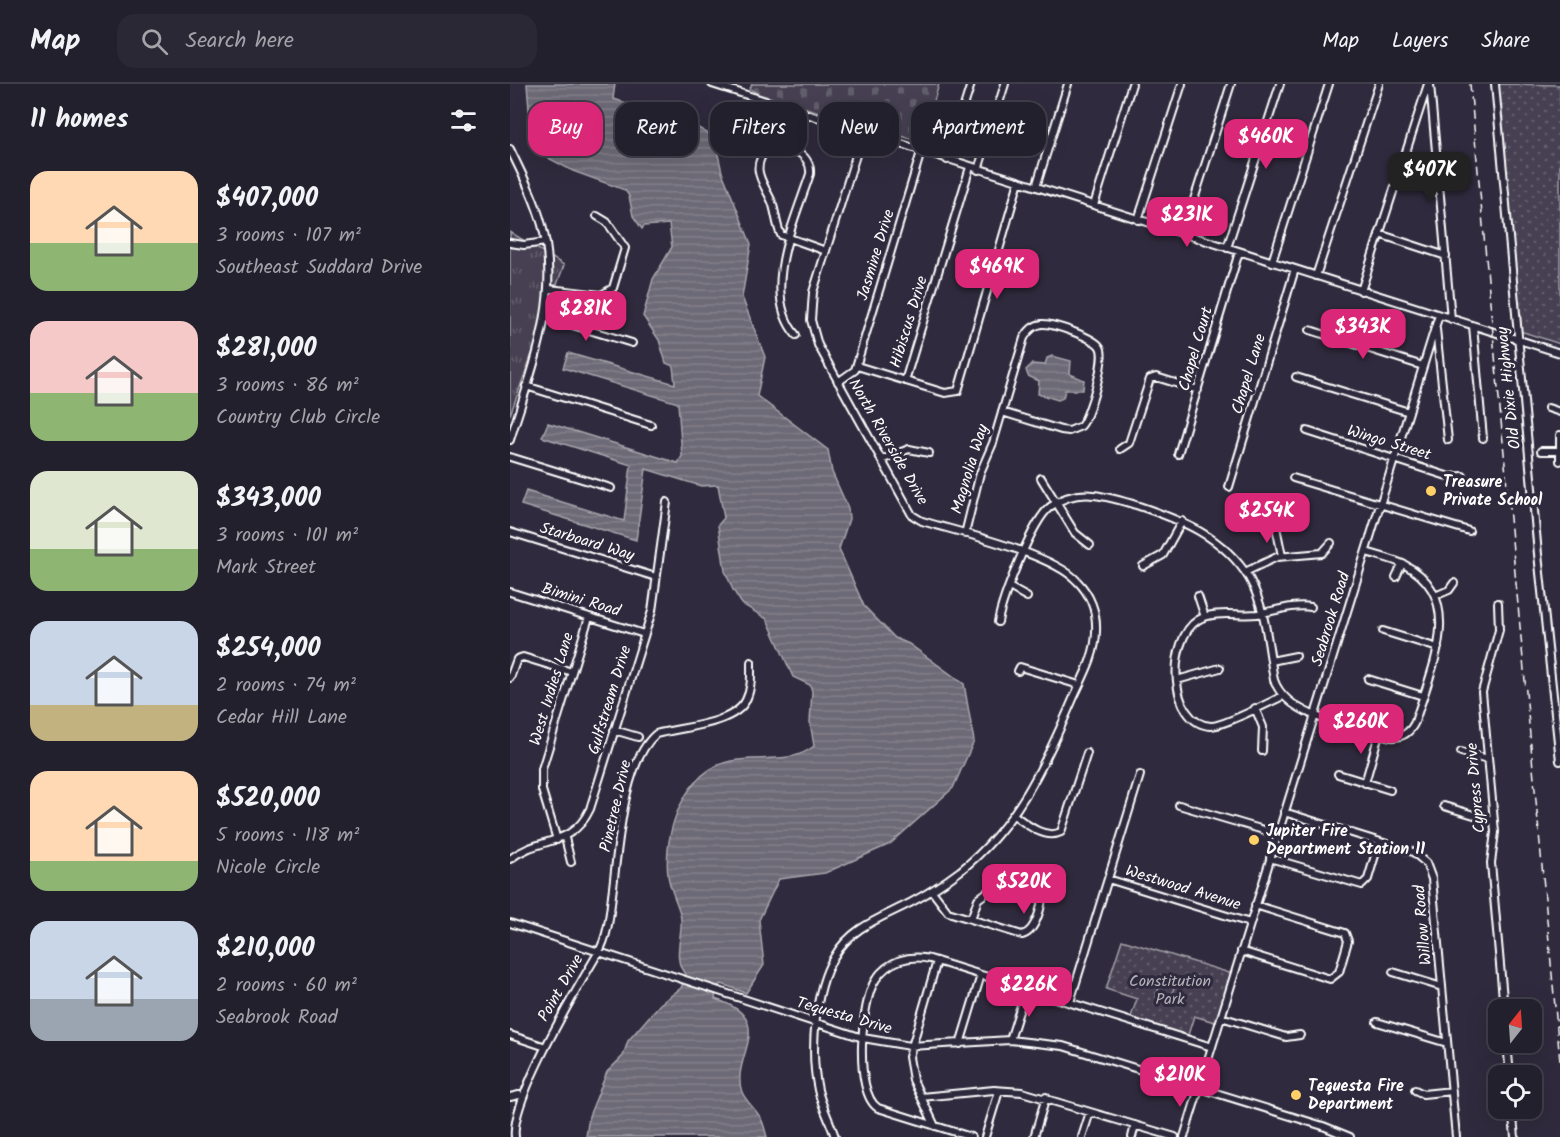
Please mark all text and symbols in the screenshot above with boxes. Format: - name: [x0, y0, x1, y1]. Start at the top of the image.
- search box: [117, 14, 537, 68]
- text: Map: [30, 19, 81, 64]
- text: Search here: [186, 24, 294, 59]
- icon: search: [138, 25, 171, 58]
- text: Map: [1322, 25, 1359, 58]
- text: Layers: [1392, 25, 1448, 58]
- text: Share: [1481, 25, 1530, 58]
- text: 11 homes: [30, 99, 128, 141]
- chip: Buy: [528, 102, 603, 156]
- chip: Rent: [615, 102, 698, 156]
- chip: Filters: [710, 102, 807, 156]
- chip: New: [819, 102, 899, 156]
- chip: Apartment: [911, 102, 1046, 156]
- icon: filters: [447, 104, 480, 137]
- pin: $460K: [1224, 119, 1308, 170]
- text: $460K: [1238, 122, 1294, 154]
- pin: $407K: [1388, 152, 1472, 203]
- text: $407K: [1403, 155, 1457, 187]
- text: $407,000: [216, 178, 318, 220]
- icon: home: [78, 195, 150, 267]
- pin: $231K: [1145, 197, 1229, 248]
- text: $231K: [1161, 200, 1213, 232]
- street label: Jasmine Drive: [850, 206, 902, 304]
- text: 3 rooms · 107 m²: [216, 220, 361, 252]
- pin: $469K: [955, 249, 1039, 300]
- text: Southeast Suddard Drive: [216, 252, 422, 284]
- text: $469K: [969, 252, 1025, 284]
- street label: Hibiscus Drive: [883, 273, 935, 371]
- pin: $281K: [544, 291, 628, 342]
- text: $281K: [559, 294, 613, 326]
- street label: Chapel Court: [1172, 303, 1220, 394]
- pin: $343K: [1321, 309, 1405, 360]
- text: $343K: [1335, 312, 1391, 344]
- street label: Old Dixie Highway: [1490, 325, 1528, 450]
- text: $281,000: [216, 328, 317, 370]
- street label: Chapel Lane: [1225, 331, 1273, 417]
- icon: home: [78, 345, 150, 417]
- text: 3 rooms · 86 m²: [216, 370, 359, 402]
- street label: North Riverside Drive: [842, 374, 934, 510]
- text: Country Club Circle: [216, 402, 380, 434]
- street label: Wingo Street: [1344, 418, 1435, 468]
- street label: Magnolia Way: [944, 421, 996, 517]
- place label: Treasure Private School: [1443, 470, 1543, 513]
- text: $343,000: [216, 478, 321, 520]
- marker: Treasure Private School: [1424, 484, 1438, 498]
- pin: $254K: [1225, 493, 1309, 544]
- icon: home: [78, 495, 150, 567]
- text: $254K: [1239, 496, 1295, 528]
- street label: Starboard Way: [537, 516, 638, 568]
- text: 3 rooms · 101 m²: [216, 520, 358, 552]
- text: Mark Street: [216, 552, 316, 584]
- street label: Seabrook Road: [1305, 568, 1357, 669]
- street label: Bimini Road: [538, 576, 625, 624]
- text: $254,000: [216, 628, 321, 670]
- street label: West Indies Lane: [523, 629, 581, 749]
- street label: Gulfstream Drive: [582, 642, 638, 758]
- icon: home: [78, 645, 150, 717]
- text: 2 rooms · 74 m²: [216, 670, 356, 702]
- text: Cedar Hill Lane: [216, 702, 347, 734]
- pin: $260K: [1319, 704, 1403, 755]
- text: $260K: [1333, 707, 1389, 739]
- street label: Cypress Drive: [1460, 742, 1492, 834]
- street label: Pinetree Drive: [593, 757, 639, 855]
- text: $520,000: [216, 778, 320, 820]
- icon: home: [78, 795, 150, 867]
- place label: Jupiter Fire Department Station 11: [1266, 819, 1425, 862]
- text: 5 rooms · 118 m²: [216, 820, 359, 852]
- marker: Jupiter Fire Department Station 11: [1247, 833, 1261, 847]
- text: Nicole Circle: [216, 852, 320, 884]
- street label: Westwood Avenue: [1122, 859, 1244, 917]
- pin: $520K: [982, 864, 1066, 915]
- text: $520K: [996, 867, 1052, 899]
- street label: Willow Road: [1407, 883, 1439, 966]
- text: $210,000: [216, 928, 315, 970]
- icon: home: [78, 945, 150, 1017]
- street label: Point Drive: [532, 950, 590, 1026]
- pin: $226K: [987, 967, 1071, 1018]
- park label: Constitution Park: [1129, 969, 1211, 1012]
- text: 2 rooms · 60 m²: [216, 970, 357, 1002]
- text: $226K: [1000, 970, 1058, 1002]
- street label: Tequesta Drive: [793, 990, 895, 1042]
- north arrow: [1488, 999, 1542, 1053]
- map controls: [1488, 999, 1542, 1119]
- text: Seabrook Road: [216, 1002, 338, 1034]
- pin: $210K: [1138, 1057, 1222, 1108]
- text: $210K: [1154, 1060, 1206, 1092]
- button: locate: [1488, 1065, 1542, 1119]
- place label: Tequesta Fire Department: [1308, 1074, 1404, 1117]
- marker: Tequesta Fire Department: [1289, 1088, 1303, 1102]

